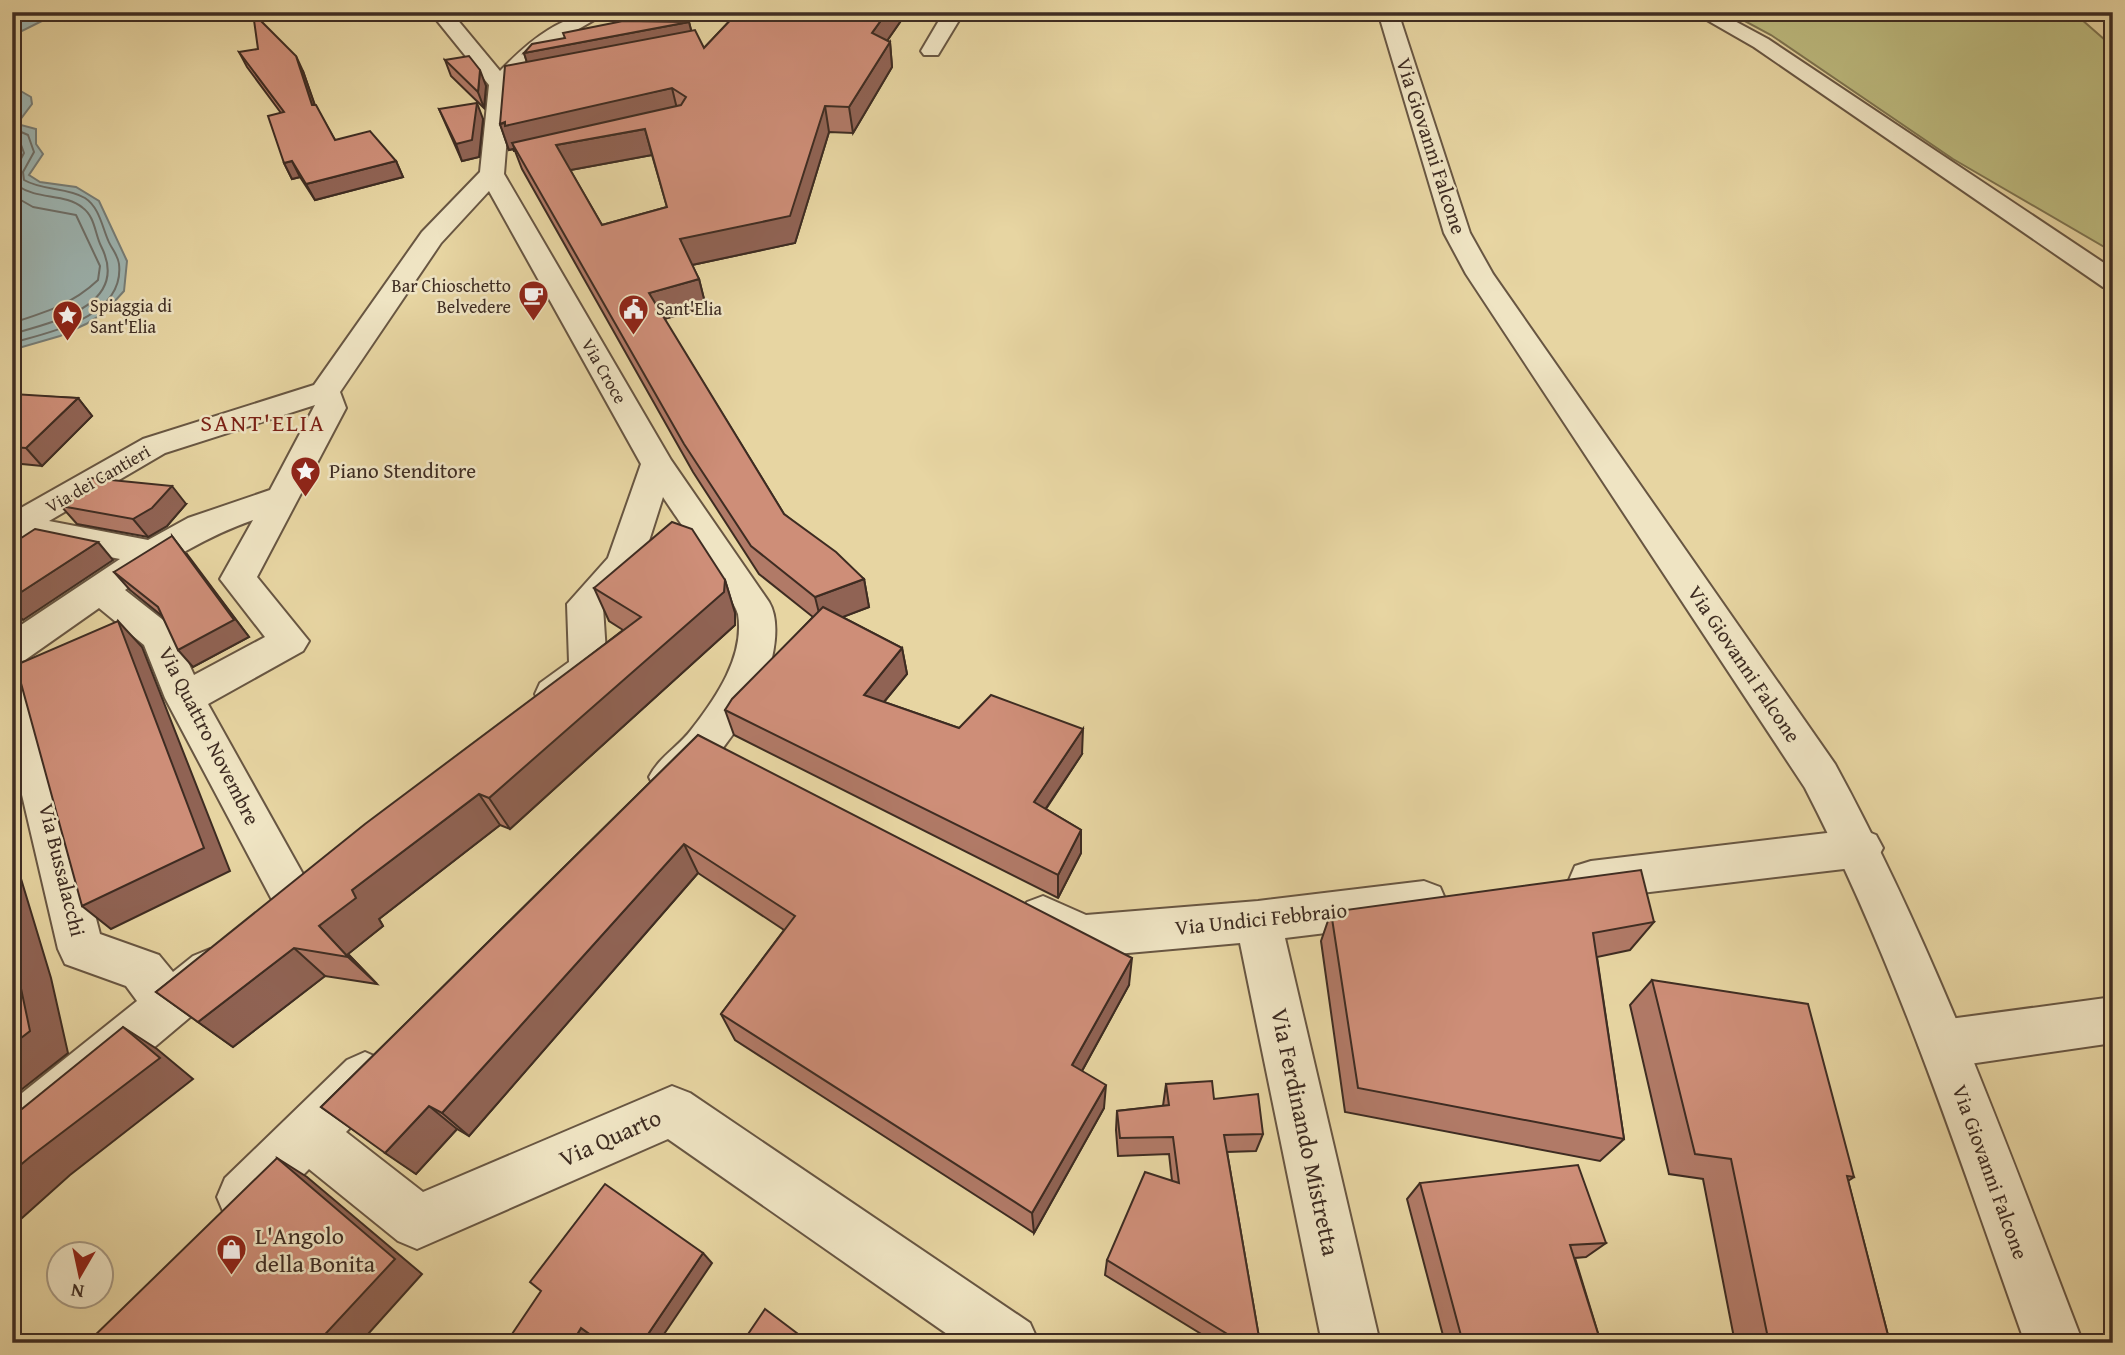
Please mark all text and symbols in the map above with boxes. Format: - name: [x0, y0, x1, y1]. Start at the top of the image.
- street label: Via Giovanni Falcone: [1388, 54, 1475, 238]
- place label: Bar Chioschetto Belvedere: [391, 272, 511, 320]
- cafe icon: Bar Chioschetto Belvedere: [517, 279, 551, 323]
- place label: Spiaggia di Sant'Elia: [90, 292, 172, 340]
- public building icon: Sant'Elia: [616, 292, 650, 336]
- place label: Sant'Elia: [656, 295, 723, 322]
- place icon: Spiaggia di Sant'Elia: [50, 299, 84, 343]
- street label: Via Croce: [575, 333, 634, 409]
- district label: SANT'ELIA: [200, 405, 326, 440]
- street label: Via dei Cantieri: [40, 438, 155, 520]
- place icon: Piano Stenditore: [289, 454, 323, 498]
- place label: Piano Stenditore: [329, 455, 476, 486]
- street label: Via Giovanni Falcone: [1680, 579, 1809, 749]
- street label: Via Quattro Novembre: [151, 641, 268, 831]
- street label: Via Bussalacchi: [31, 800, 94, 940]
- street label: Via Undici Febbraio: [1173, 894, 1348, 943]
- street label: Via Ferdinando Mistretta: [1262, 1005, 1349, 1260]
- street label: Via Giovanni Falcone: [1944, 1080, 2037, 1264]
- street label: Via Quarto: [553, 1099, 667, 1176]
- place label: L'Angolo della Bonita: [255, 1218, 376, 1281]
- shop icon: L'Angolo della Bonita: [215, 1233, 249, 1277]
- north arrow: [46, 1240, 116, 1310]
- text: N: [69, 1277, 86, 1307]

